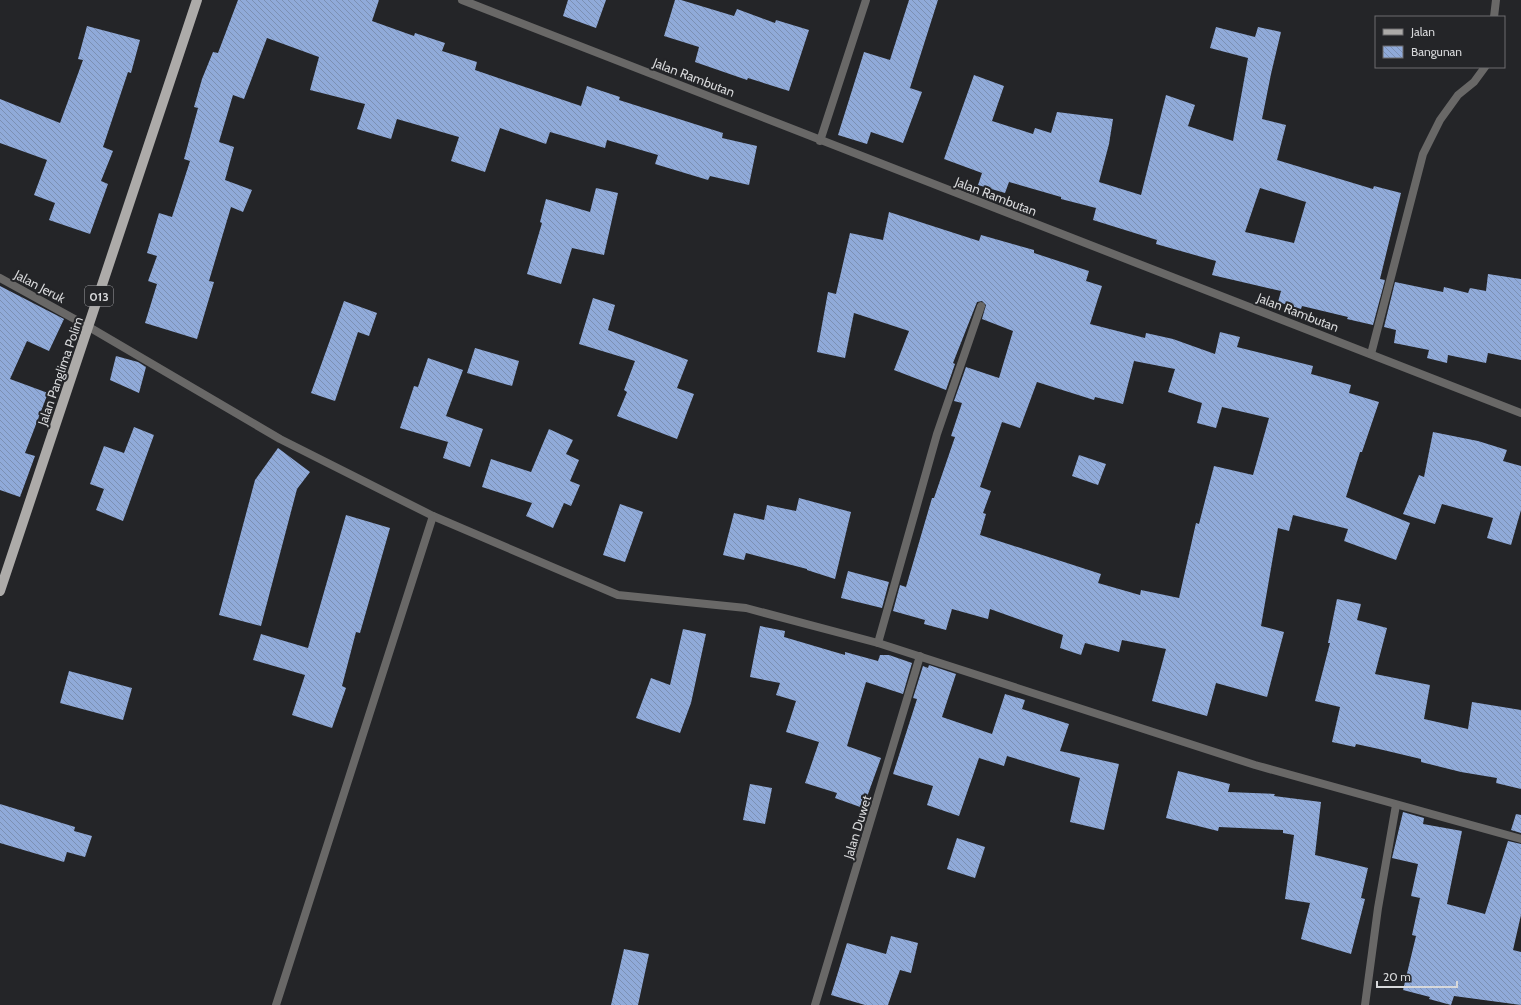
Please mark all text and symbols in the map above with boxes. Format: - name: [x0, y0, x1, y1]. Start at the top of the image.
- legend: [1375, 16, 1505, 68]
- text: Jalan: [1410, 24, 1435, 39]
- text: Bangunan: [1411, 44, 1462, 59]
- street label: Jalan Rambutan: [650, 54, 737, 100]
- street label: Jalan Rambutan: [952, 173, 1039, 219]
- street label: Jalan Jeruk: [11, 265, 68, 306]
- road number: 013: [85, 286, 113, 306]
- street label: Jalan Rambutan: [1254, 289, 1341, 335]
- street label: Jalan Panglima Polim: [34, 314, 86, 429]
- street label: Jalan Duwet: [839, 793, 874, 862]
- scale bar: [1377, 963, 1457, 989]
- text: 20 m: [1383, 969, 1411, 984]

